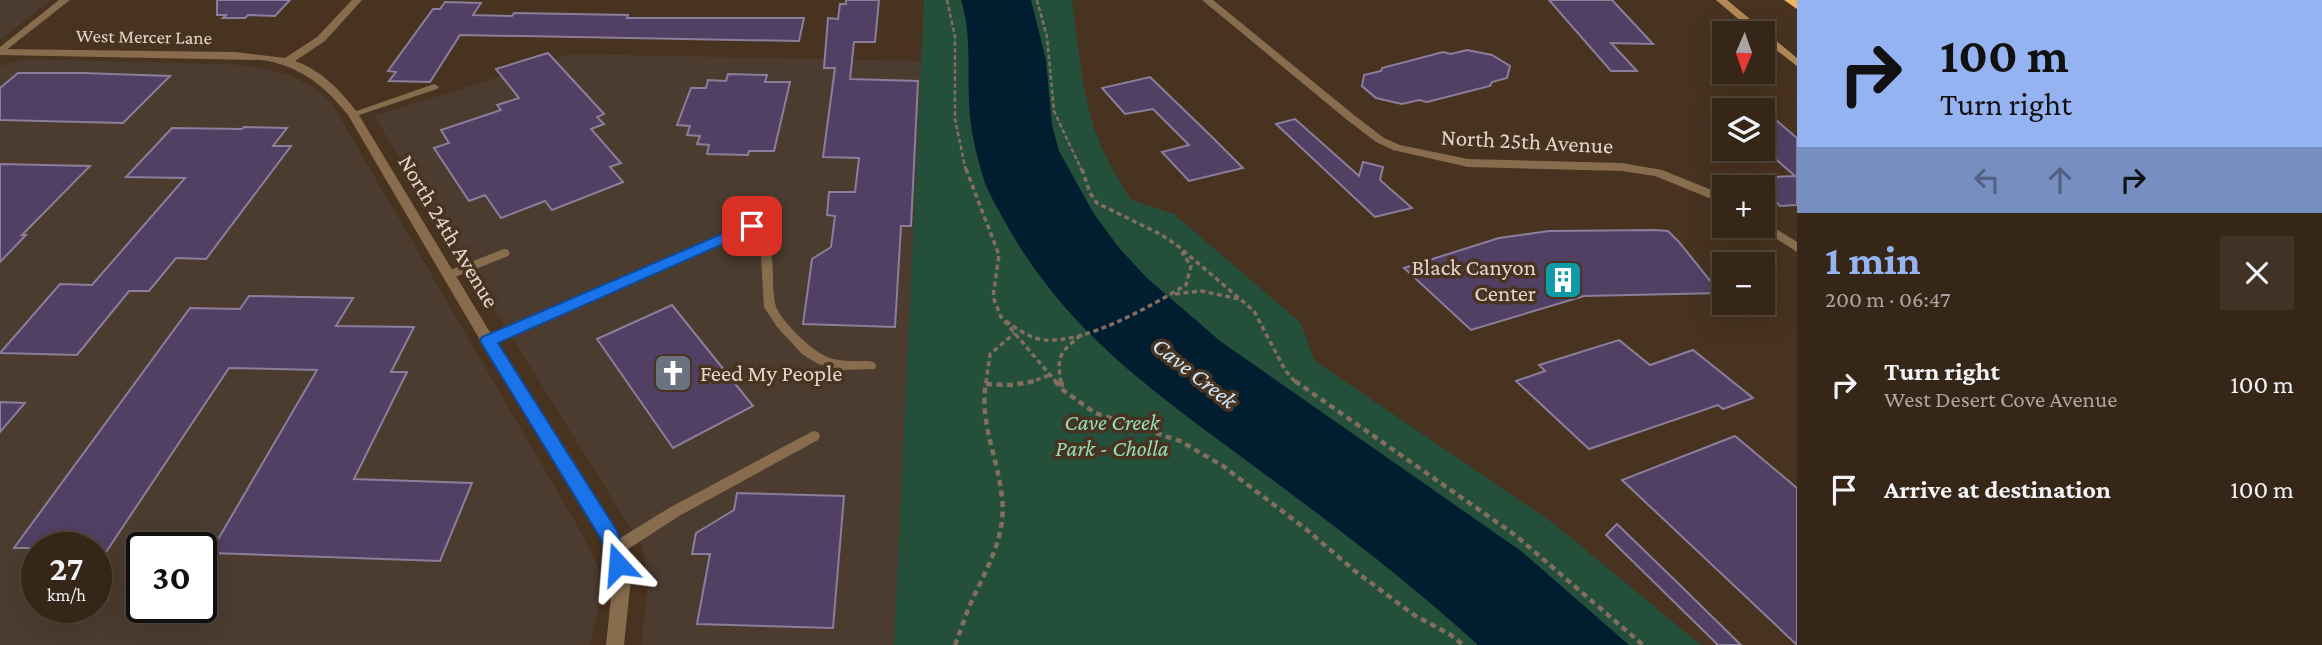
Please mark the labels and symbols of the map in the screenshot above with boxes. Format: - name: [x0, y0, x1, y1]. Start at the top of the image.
- north arrow: [1712, 21, 1774, 84]
- street label: West Mercer Lane: [76, 25, 212, 48]
- street label: North 25th Avenue: [1440, 124, 1614, 158]
- street label: North 24th Avenue: [393, 150, 505, 312]
- pin: [722, 196, 782, 256]
- place label: Black Canyon Center: [1411, 254, 1536, 306]
- building icon: Black Canyon Center: [1542, 259, 1584, 301]
- water label: Cave Creek: [1148, 331, 1244, 415]
- church icon: Feed My People: [652, 352, 694, 394]
- place label: Feed My People: [700, 360, 842, 386]
- park label: Cave Creek Park - Cholla: [1055, 409, 1169, 461]
- position arrow: [581, 527, 655, 601]
- speed limit sign: 30: [126, 532, 217, 623]

